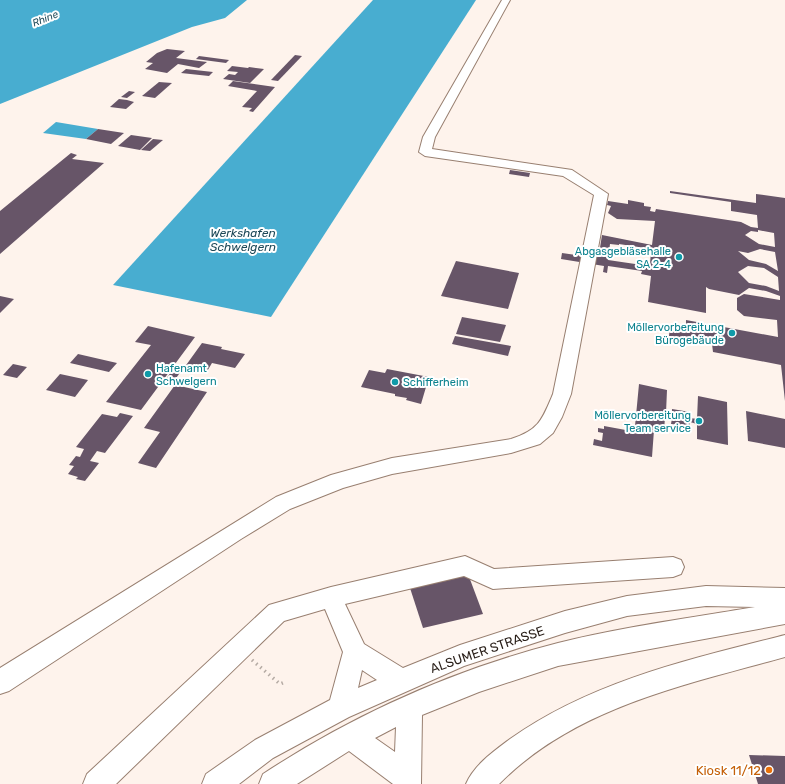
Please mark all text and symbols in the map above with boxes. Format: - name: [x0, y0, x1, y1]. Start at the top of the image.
- water label: Rhine: [31, 8, 60, 29]
- water label: Werkshafen Schwelgern: [210, 226, 276, 254]
- place label: Abgasgebläsehalle SA 2-4: [575, 245, 671, 271]
- marker: Abgasgebläsehalle SA 2-4: [674, 252, 684, 262]
- place label: Möllervorbereitung Bürogebäude: [627, 321, 724, 347]
- marker: Möllervorbereitung Bürogebäude: [727, 328, 737, 338]
- place label: Hafenamt Schwelgern: [156, 362, 217, 388]
- marker: Hafenamt Schwelgern: [143, 369, 153, 379]
- place label: Schifferheim: [403, 376, 469, 389]
- marker: Schifferheim: [390, 377, 400, 387]
- place label: Möllervorbereitung Team service: [594, 409, 691, 435]
- marker: Möllervorbereitung Team service: [694, 416, 704, 426]
- street label: ALSUMER STRASSE: [428, 623, 546, 676]
- place label: Kiosk 11/12: [696, 763, 761, 778]
- marker: Kiosk 11/12: [764, 765, 774, 775]

